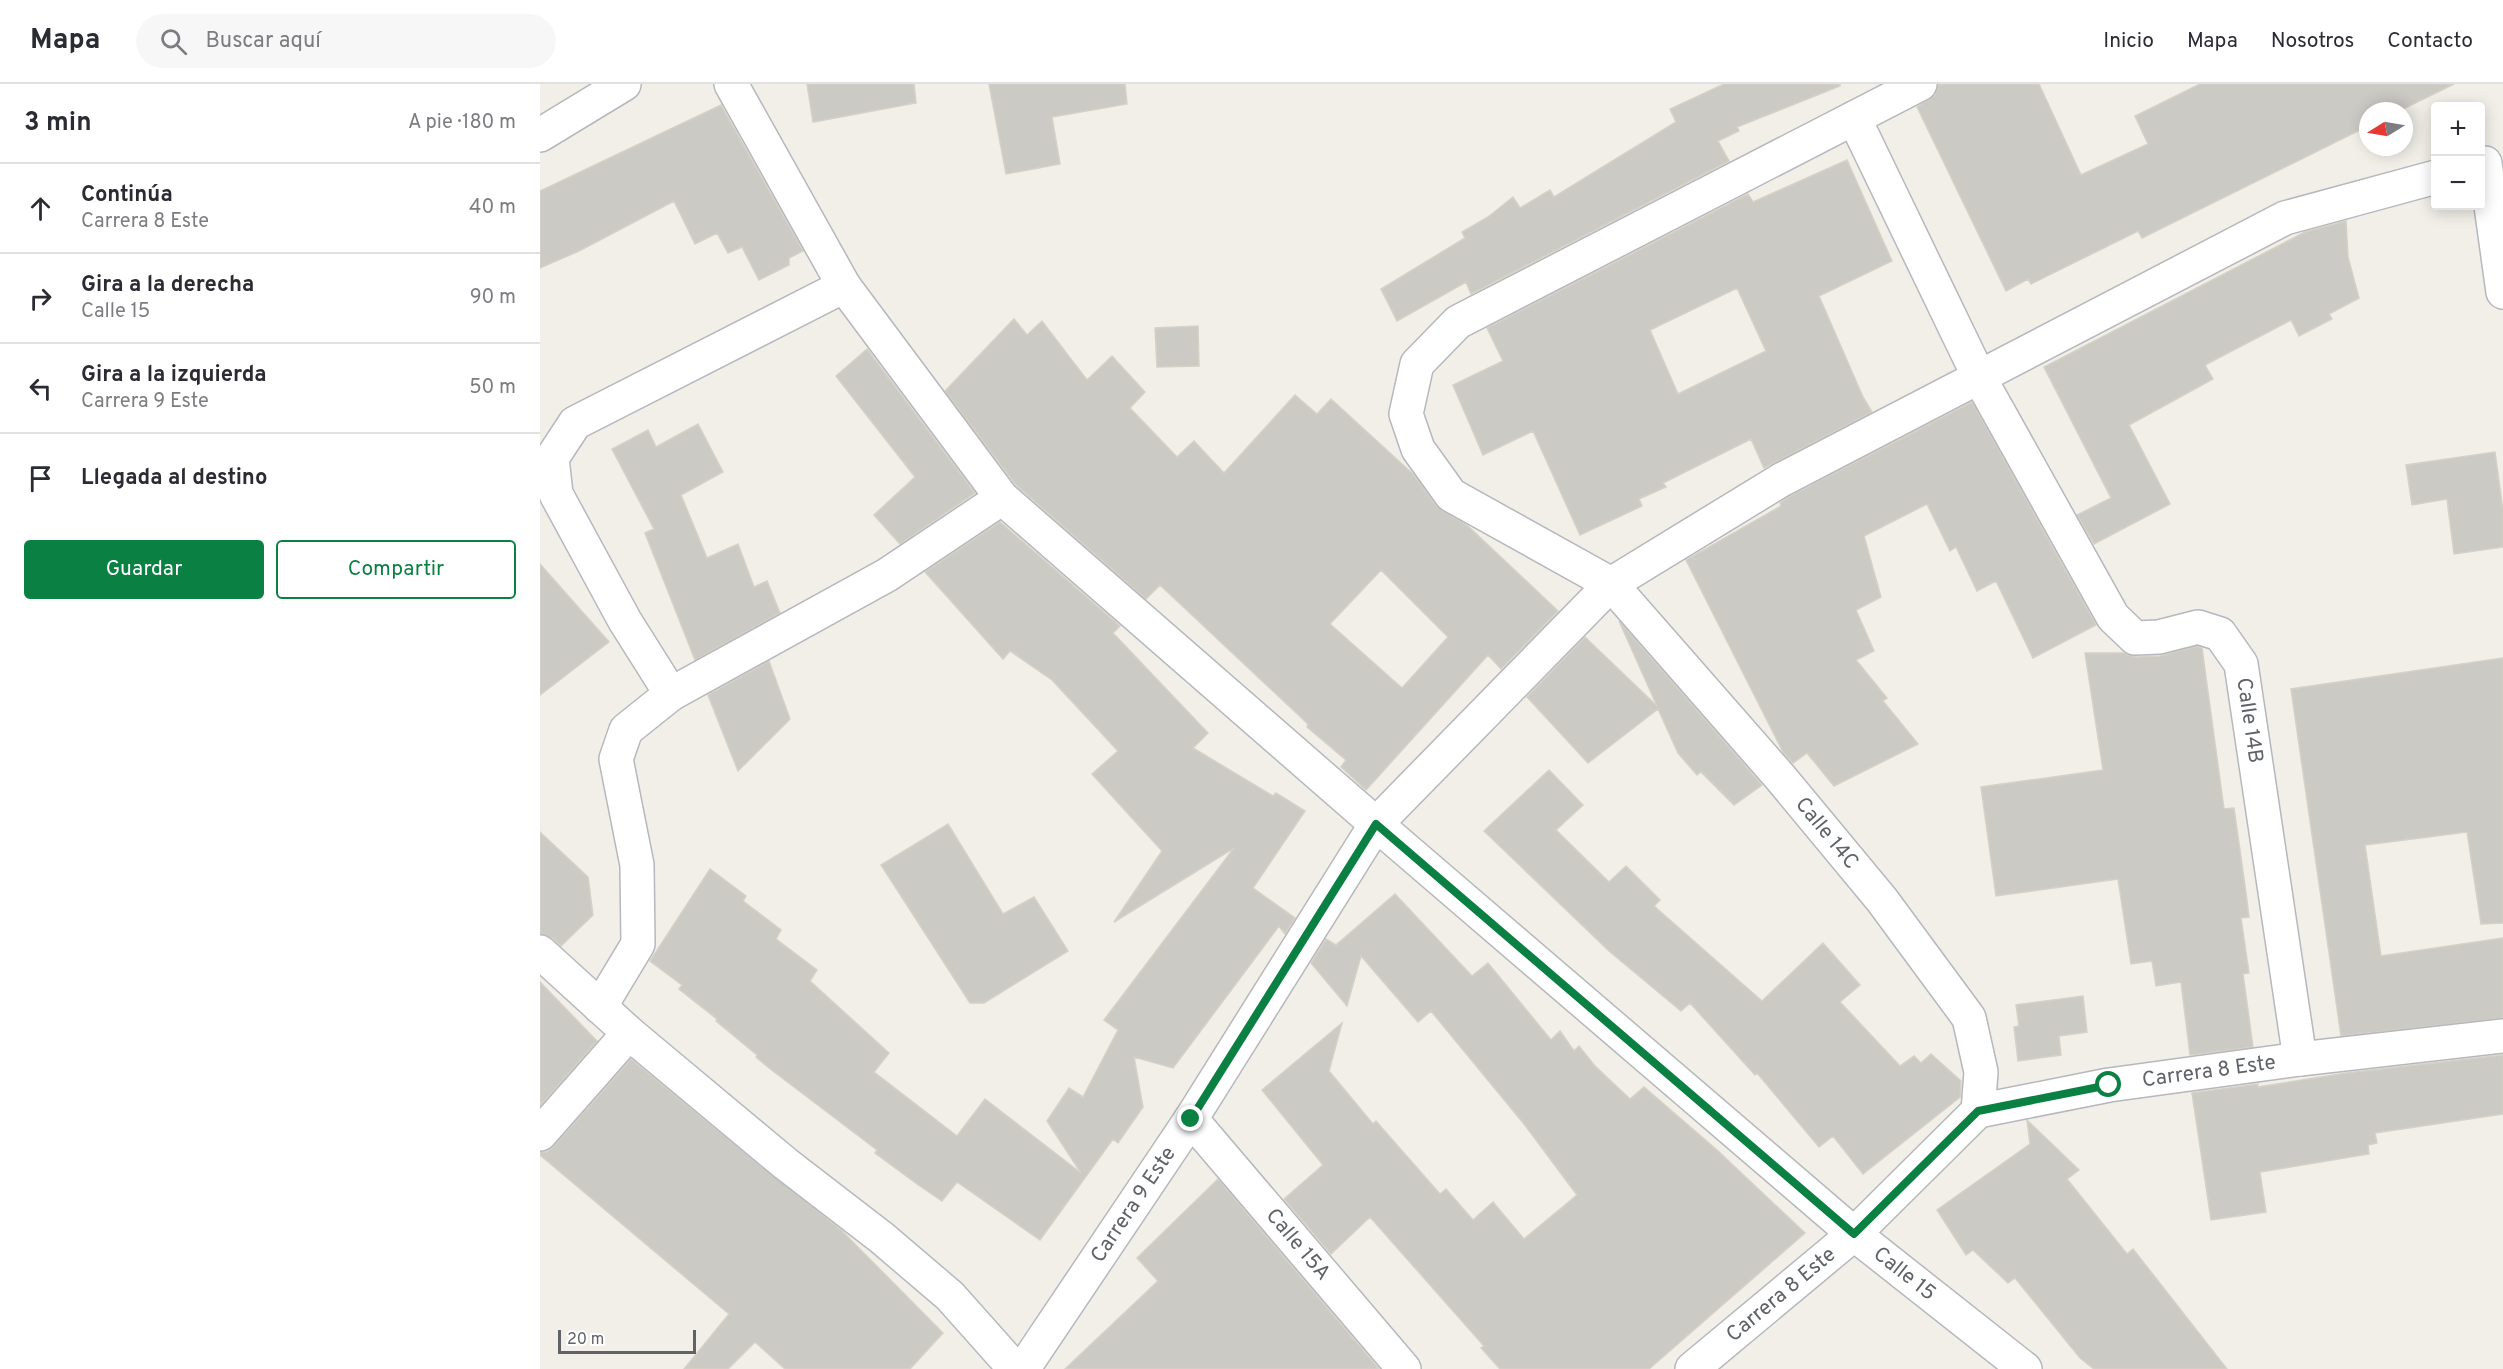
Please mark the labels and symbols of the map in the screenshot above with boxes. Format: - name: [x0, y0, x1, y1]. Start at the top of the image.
- north arrow: [2359, 102, 2413, 156]
- street label: Calle 14B: [2230, 676, 2269, 765]
- street label: Calle 14C: [1789, 792, 1865, 875]
- street label: Carrera 8 Este: [2140, 1049, 2277, 1094]
- route start: [2095, 1071, 2121, 1097]
- route end: [1177, 1105, 1203, 1131]
- street label: Carrera 9 Este: [1085, 1141, 1182, 1268]
- street label: Calle 15A: [1260, 1203, 1336, 1286]
- street label: Carrera 8 Este: [1721, 1241, 1841, 1348]
- street label: Calle 15: [1867, 1241, 1941, 1307]
- scale bar: [558, 1327, 696, 1354]

